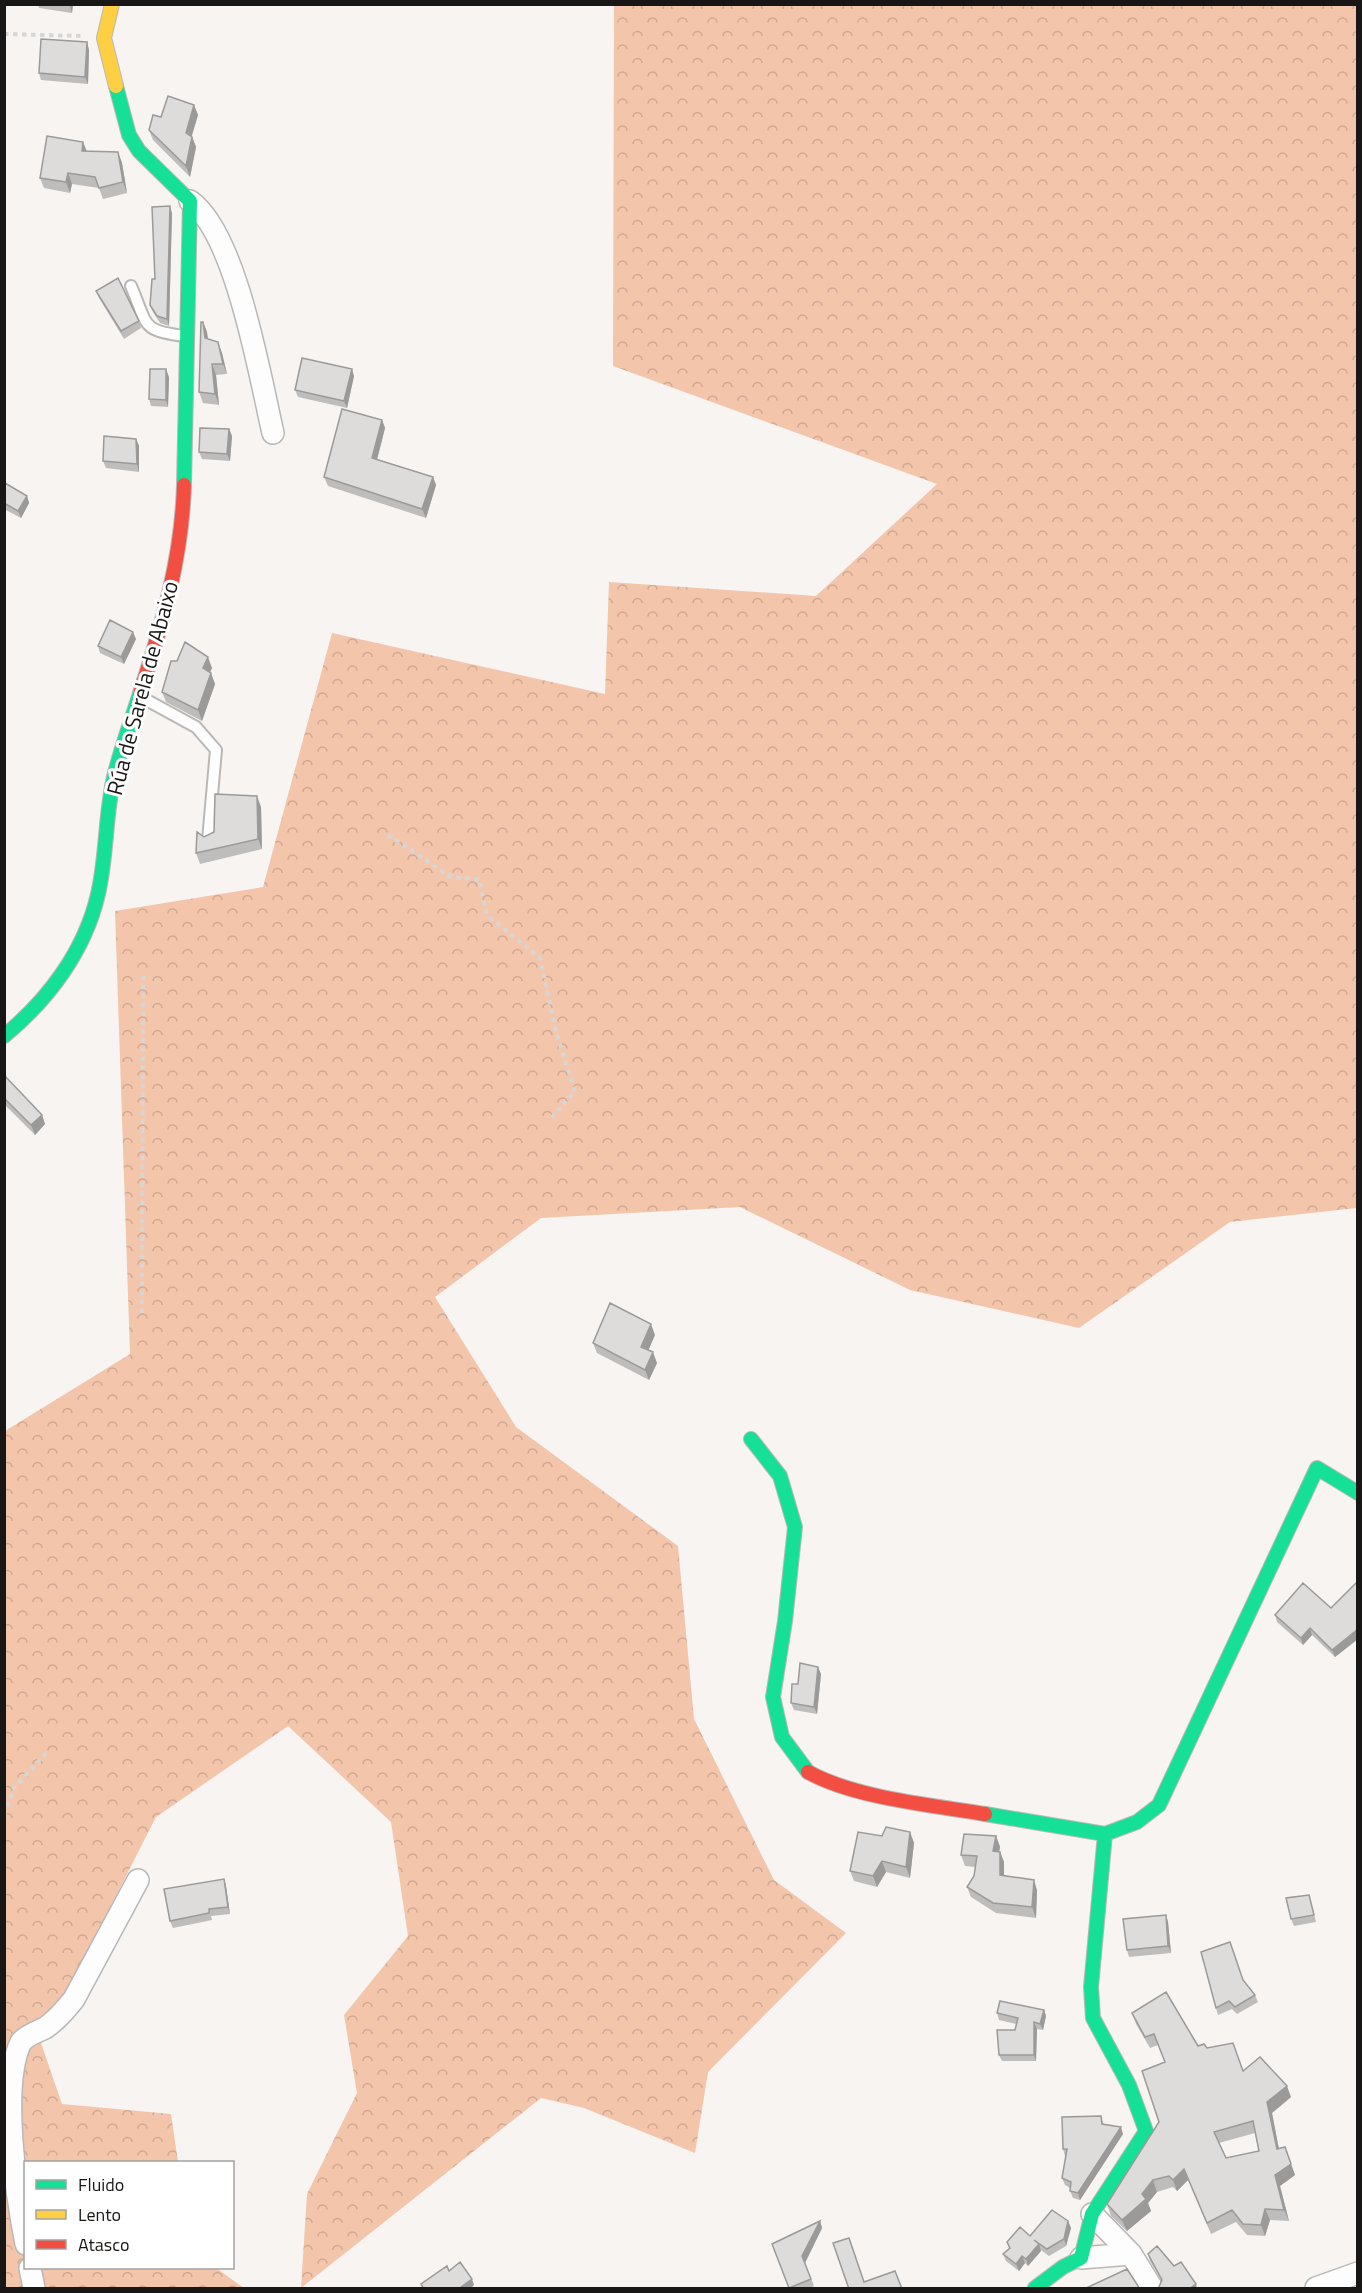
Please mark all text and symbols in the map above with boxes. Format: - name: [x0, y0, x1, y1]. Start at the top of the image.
- street label: Rúa de Sarela de Abaixo: [97, 577, 187, 799]
- legend: [24, 2161, 234, 2269]
- text: Fluido: [78, 2171, 124, 2198]
- text: Lento: [78, 2201, 121, 2228]
- text: Atasco: [78, 2231, 129, 2258]

